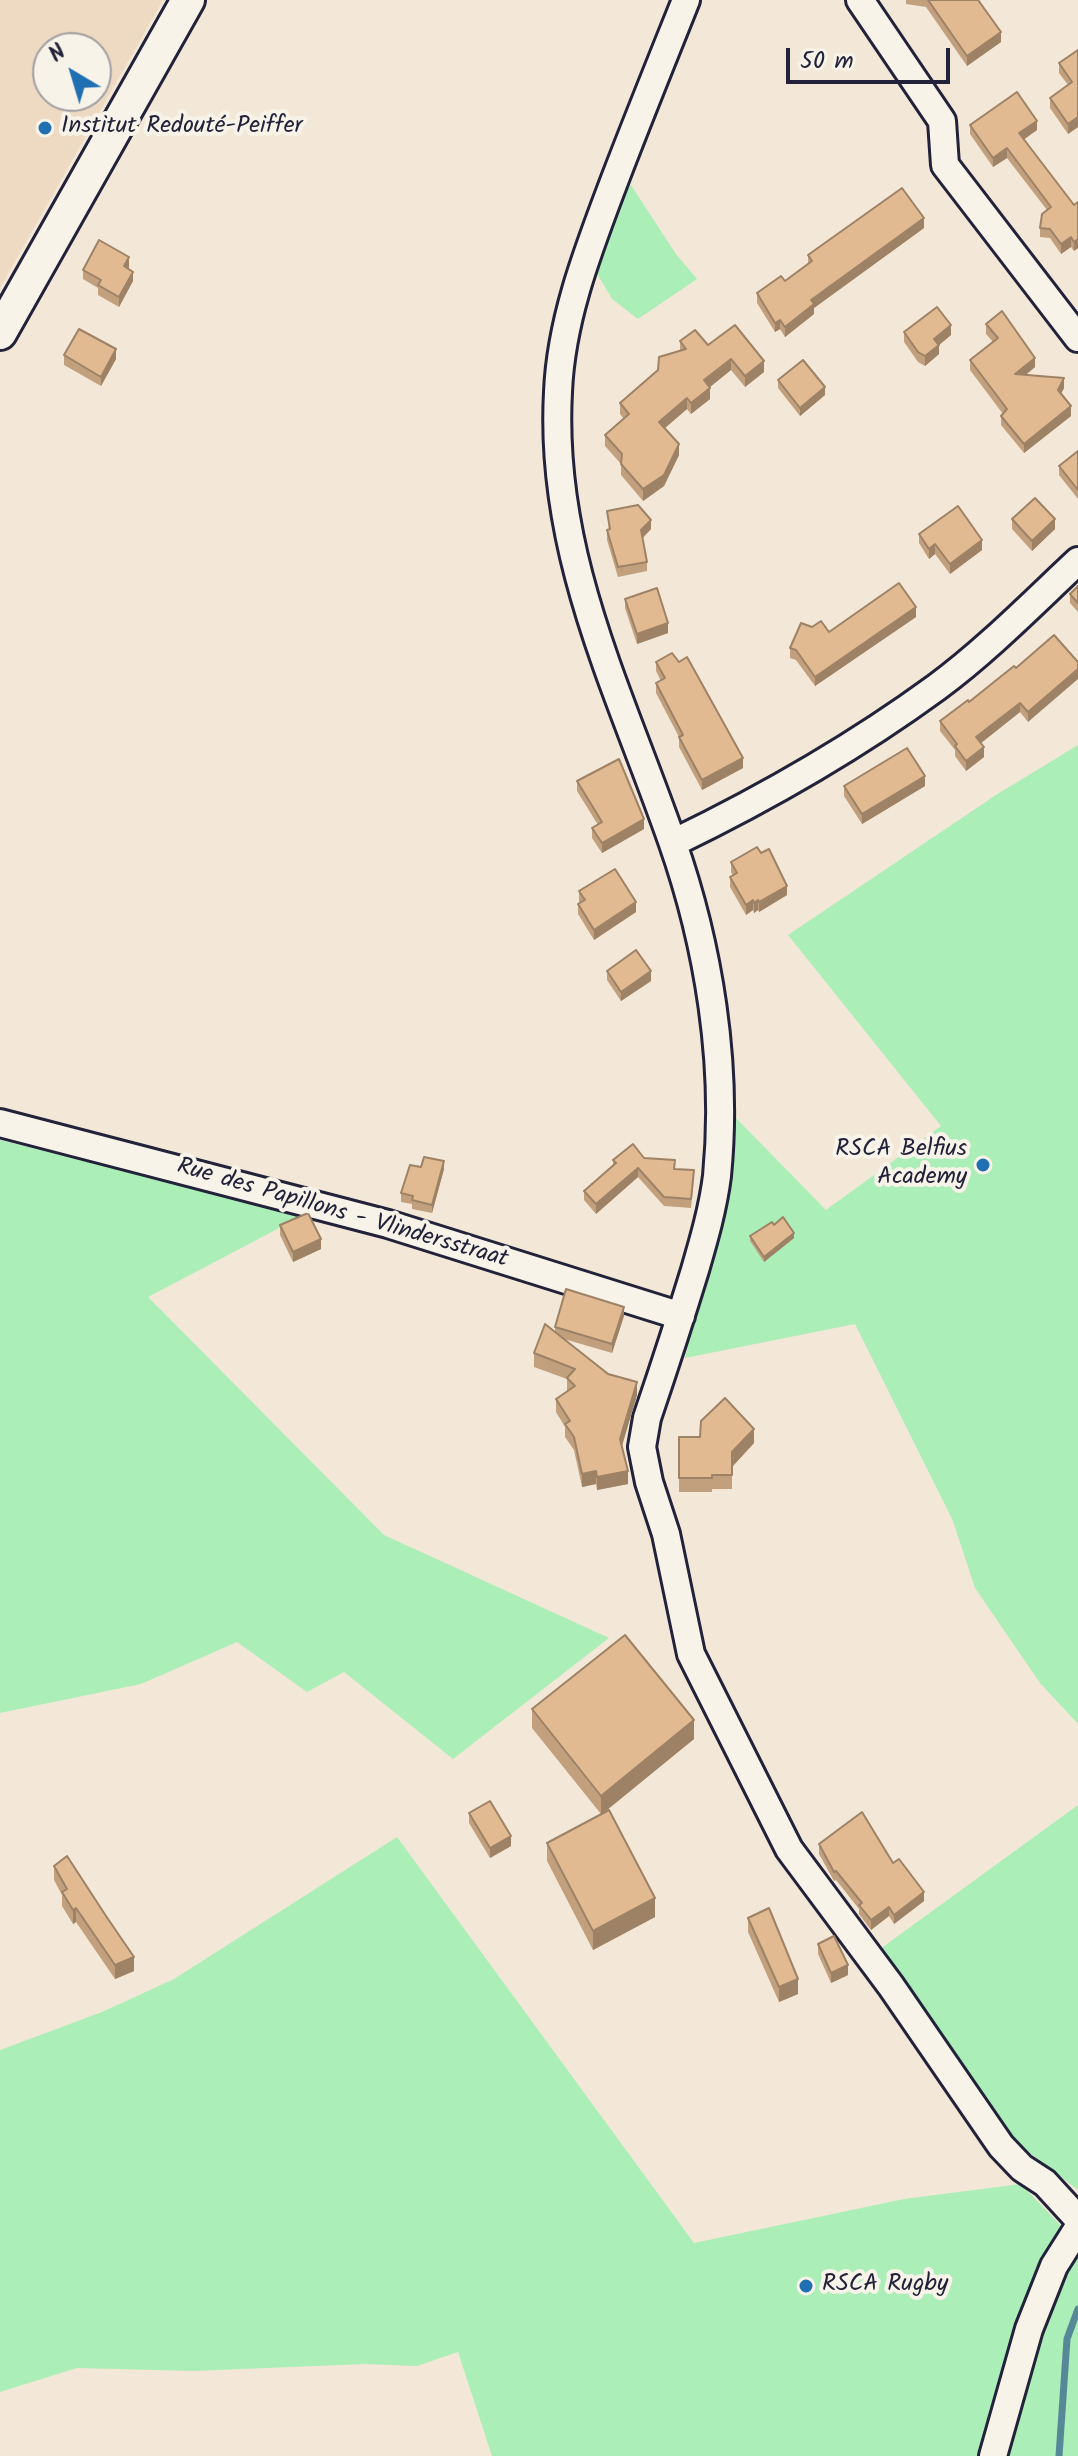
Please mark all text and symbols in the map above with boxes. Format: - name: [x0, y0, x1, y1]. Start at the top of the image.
- north arrow: [32, 32, 112, 112]
- scale bar: [790, 32, 954, 82]
- text: N: [42, 36, 74, 72]
- text: 50 m: [800, 42, 854, 81]
- place label: Institut Redouté-Peiffer: [61, 114, 303, 142]
- marker: Institut Redouté-Peiffer: [36, 119, 54, 137]
- place label: RSCA Belfius Academy: [835, 1137, 967, 1193]
- street label: Rue des Papillons - Vlindersstraat: [173, 1154, 511, 1276]
- marker: RSCA Belfius Academy: [974, 1156, 992, 1174]
- place label: RSCA Rugby: [822, 2272, 948, 2300]
- marker: RSCA Rugby: [797, 2277, 815, 2295]

